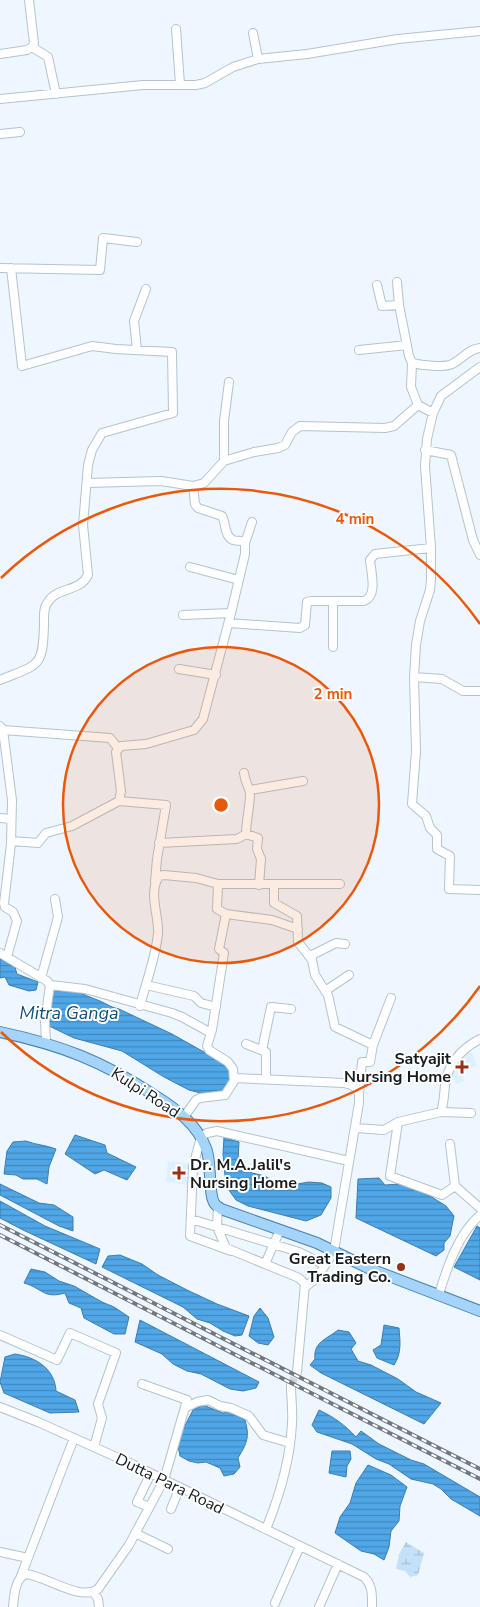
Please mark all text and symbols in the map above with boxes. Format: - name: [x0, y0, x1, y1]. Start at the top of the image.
- text: 4 min: [336, 509, 374, 529]
- text: 2 min: [314, 684, 352, 704]
- centre of rings: [212, 796, 230, 814]
- water label: Mitra Ganga: [19, 1001, 119, 1025]
- place label: Satyajit Nursing Home: [344, 1048, 452, 1088]
- marker: Satyajit Nursing Home: [455, 1060, 469, 1074]
- street label: Kulpi Road: [107, 1062, 184, 1123]
- place label: Dr. M.A.Jalil's Nursing Home: [190, 1154, 297, 1194]
- marker: Dr. M.A.Jalil's Nursing Home: [172, 1166, 186, 1180]
- place label: Great Eastern Trading Co.: [289, 1248, 391, 1288]
- marker: Great Eastern Trading Co.: [395, 1261, 407, 1273]
- street label: Dutta Para Road: [112, 1448, 227, 1520]

